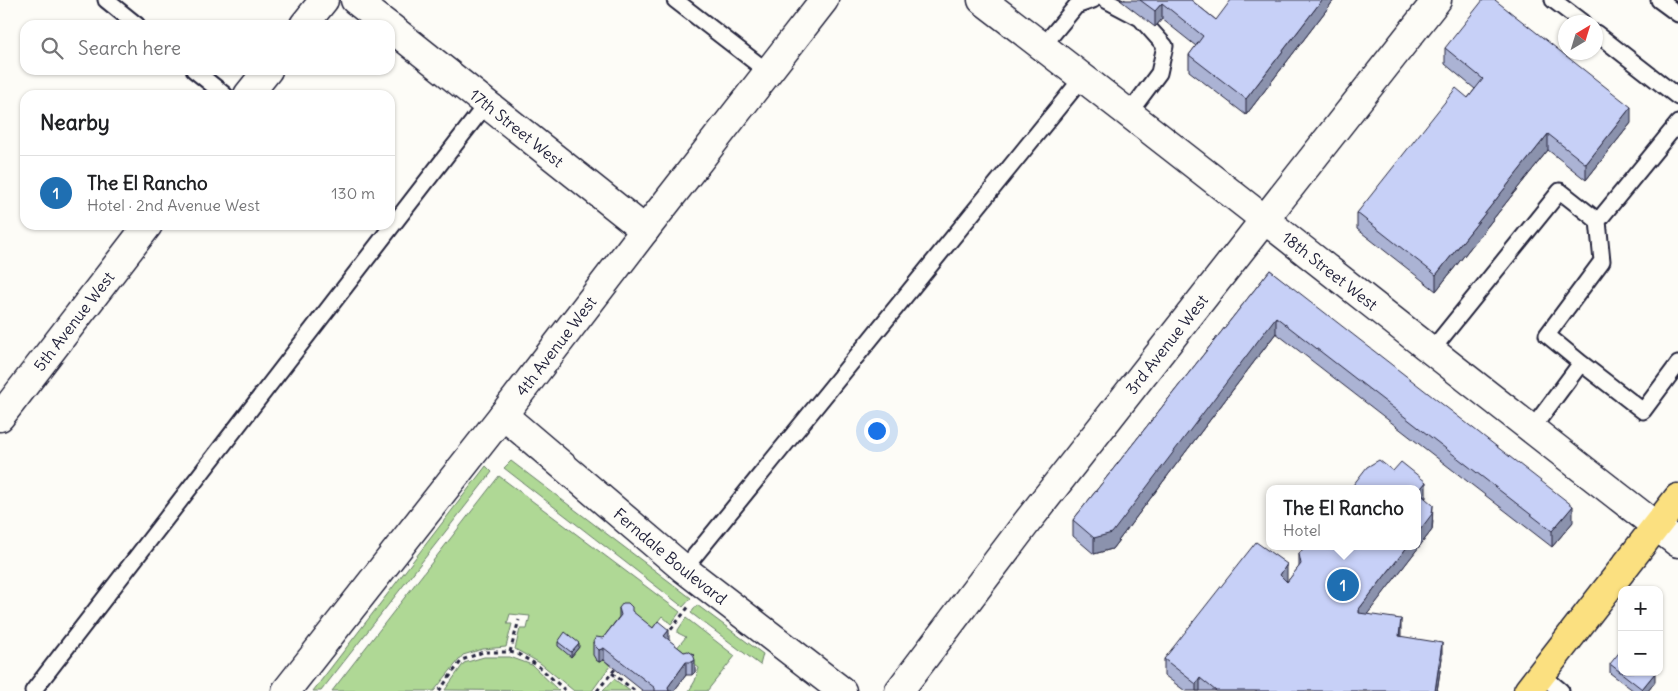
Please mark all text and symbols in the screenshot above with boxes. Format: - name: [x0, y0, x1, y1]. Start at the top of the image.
- north arrow: [1558, 15, 1603, 60]
- search box: [20, 20, 395, 75]
- icon: search: [38, 34, 66, 62]
- text: Search here: [78, 36, 181, 60]
- street label: 17th Street West: [466, 84, 568, 172]
- text: Nearby: [40, 109, 110, 136]
- text: The El Rancho: [87, 171, 208, 195]
- text: 1: [53, 183, 59, 203]
- text: 130 m: [331, 183, 375, 203]
- text: Hotel · 2nd Avenue West: [87, 195, 260, 215]
- street label: 18th Street West: [1278, 227, 1382, 315]
- street label: 5th Avenue West: [29, 267, 119, 375]
- street label: 3rd Avenue West: [1121, 290, 1212, 398]
- street label: 4th Avenue West: [511, 292, 601, 400]
- your location: [864, 418, 890, 444]
- popup: [1266, 485, 1421, 550]
- text: The El Rancho: [1283, 496, 1404, 520]
- street label: Ferndale Boulevard: [610, 504, 731, 609]
- text: Hotel: [1283, 520, 1321, 540]
- pin: 1: [1327, 566, 1359, 604]
- map controls: [1618, 586, 1663, 676]
- button: +: [1618, 586, 1663, 631]
- button: −: [1618, 631, 1663, 676]

